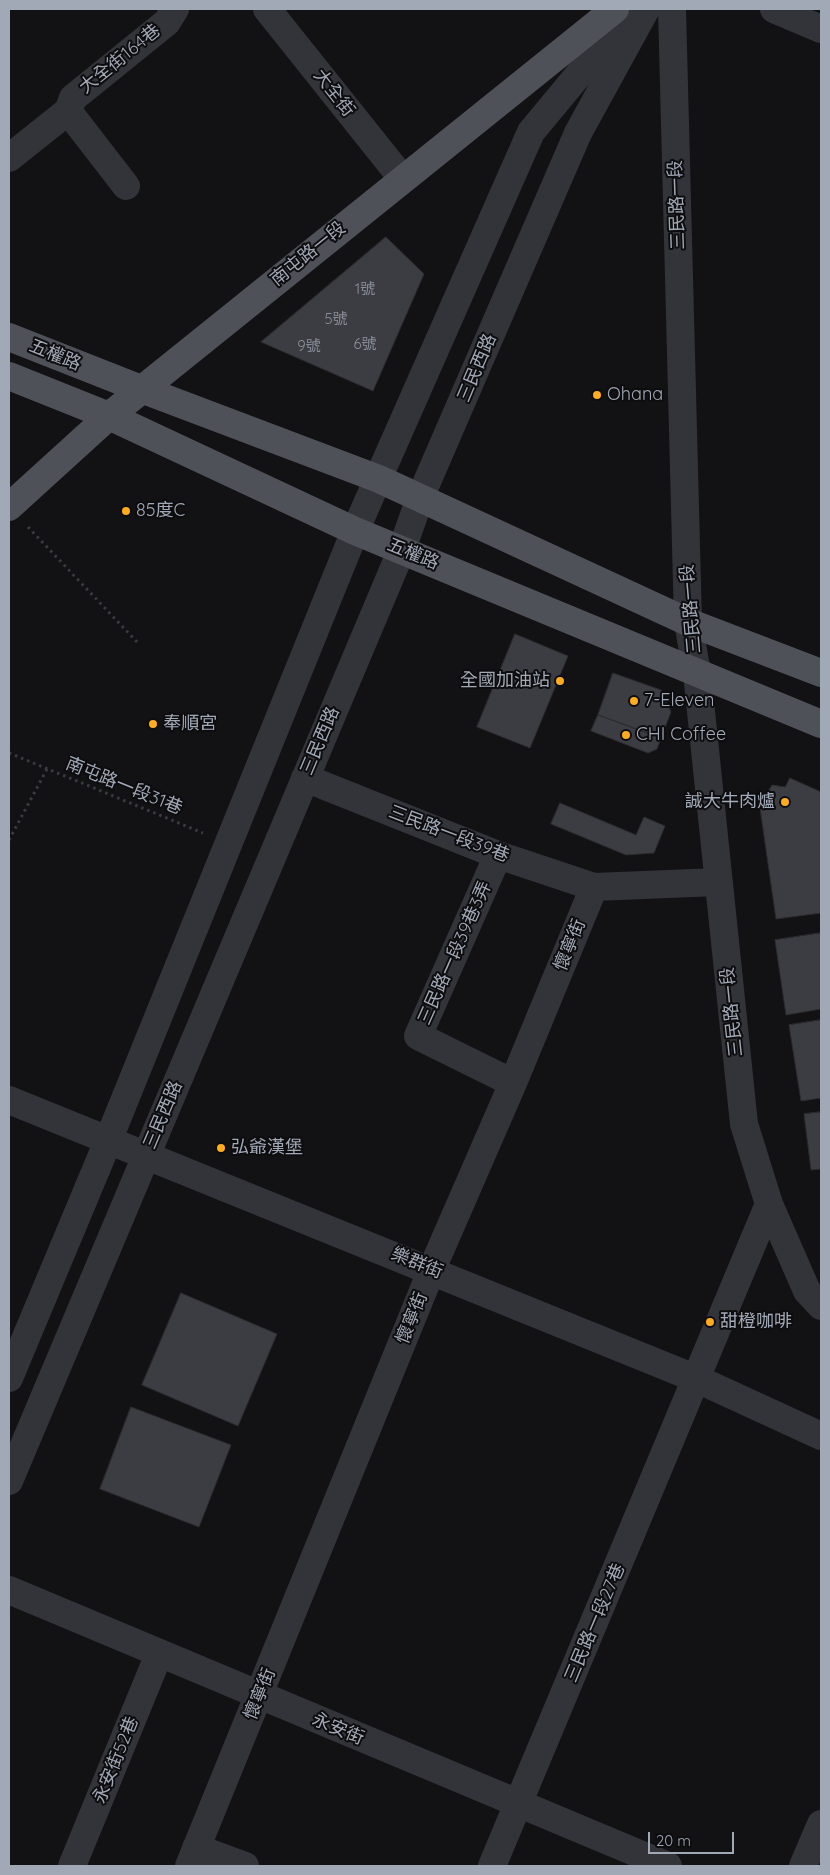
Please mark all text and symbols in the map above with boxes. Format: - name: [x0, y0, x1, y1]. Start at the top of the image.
- street label: 大全街164巷: [75, 20, 165, 98]
- street label: 大全街: [309, 65, 359, 121]
- street label: 三民路一段: [665, 160, 689, 250]
- street label: 南屯路一段: [266, 217, 350, 291]
- house number: 1號: [355, 280, 375, 298]
- house number: 5號: [324, 310, 348, 328]
- street label: 三民西路: [453, 331, 501, 405]
- street label: 五權路: [26, 335, 84, 375]
- house number: 6號: [353, 335, 377, 353]
- house number: 9號: [297, 337, 321, 355]
- place label: Ohana: [607, 384, 663, 406]
- marker: Ohana: [591, 389, 603, 401]
- place label: 85度C: [136, 500, 185, 522]
- marker: 85度C: [120, 505, 132, 517]
- street label: 五權路: [384, 534, 442, 574]
- street label: 三民路一段: [676, 563, 706, 655]
- place label: 全國加油站: [460, 670, 550, 692]
- marker: 全國加油站: [554, 675, 566, 687]
- place label: 7-Eleven: [644, 690, 715, 712]
- marker: 7-Eleven: [628, 695, 640, 707]
- street label: 三民西路: [296, 704, 344, 778]
- place label: 奉順宮: [163, 713, 217, 735]
- marker: 奉順宮: [147, 718, 159, 730]
- place label: CHI Coffee: [636, 724, 726, 746]
- marker: CHI Coffee: [620, 729, 632, 741]
- street label: 南屯路一段31巷: [62, 753, 186, 819]
- place label: 誠大牛肉爐: [685, 791, 775, 813]
- marker: 誠大牛肉爐: [779, 796, 791, 808]
- street label: 三民路一段39巷: [386, 801, 512, 867]
- street label: 三民路一段39巷3弄: [414, 878, 496, 1028]
- street label: 懷寧街: [550, 916, 590, 974]
- street label: 三民路一段: [717, 966, 747, 1058]
- street label: 三民西路: [139, 1078, 187, 1152]
- place label: 弘爺漢堡: [231, 1137, 303, 1159]
- marker: 弘爺漢堡: [215, 1142, 227, 1154]
- street label: 樂群街: [388, 1243, 446, 1283]
- street label: 懷寧街: [392, 1289, 432, 1347]
- place label: 甜橙咖啡: [720, 1311, 792, 1333]
- marker: 甜橙咖啡: [704, 1316, 716, 1328]
- street label: 三民路一段27巷: [560, 1560, 630, 1686]
- street label: 懷寧街: [240, 1665, 280, 1723]
- street label: 永安街: [309, 1709, 367, 1749]
- street label: 永安街52巷: [89, 1713, 143, 1807]
- scale bar: [650, 1822, 736, 1854]
- text: 20 m: [656, 1831, 691, 1850]

